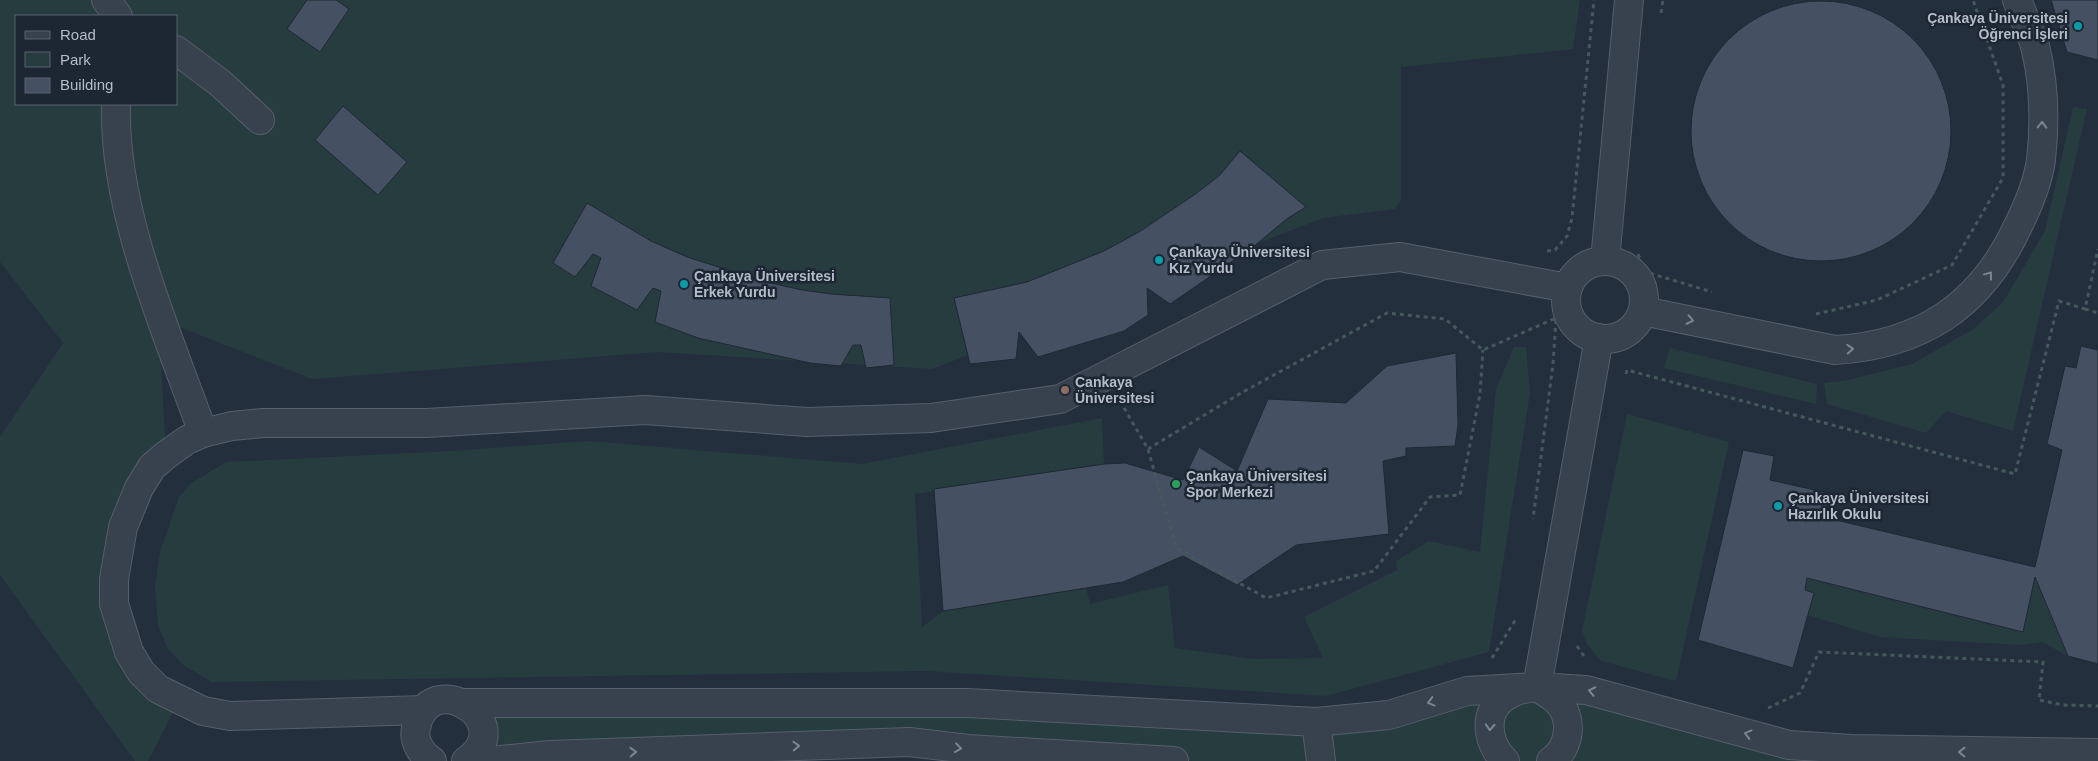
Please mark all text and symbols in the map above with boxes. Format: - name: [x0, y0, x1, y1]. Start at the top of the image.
- place label: Çankaya Üniversitesi Öğrenci İşleri: [1927, 10, 2068, 42]
- legend: [15, 15, 178, 105]
- marker: Çankaya Üniversitesi Öğrenci İşleri: [2072, 20, 2084, 32]
- text: Road: [60, 26, 96, 43]
- text: Park: [60, 51, 91, 68]
- text: Building: [60, 76, 113, 93]
- one-way arrow: [2037, 121, 2047, 128]
- place label: Çankaya Üniversitesi Kız Yurdu: [1169, 244, 1310, 276]
- marker: Çankaya Üniversitesi Kız Yurdu: [1153, 254, 1165, 266]
- place label: Çankaya Üniversitesi Erkek Yurdu: [694, 268, 835, 300]
- one-way arrow: [1983, 271, 1992, 281]
- marker: Çankaya Üniversitesi Erkek Yurdu: [678, 278, 690, 290]
- one-way arrow: [1686, 315, 1695, 325]
- one-way arrow: [1846, 344, 1854, 355]
- place label: Çankaya Üniversitesi: [1075, 374, 1154, 406]
- marker: Çankaya Üniversitesi: [1059, 384, 1071, 396]
- place label: Çankaya Üniversitesi Spor Merkezi: [1186, 468, 1327, 500]
- marker: Çankaya Üniversitesi Spor Merkezi: [1170, 478, 1182, 490]
- place label: Çankaya Üniversitesi Hazırlık Okulu: [1788, 490, 1929, 522]
- marker: Çankaya Üniversitesi Hazırlık Okulu: [1772, 500, 1784, 512]
- one-way arrow: [1587, 686, 1596, 697]
- one-way arrow: [1428, 697, 1436, 707]
- one-way arrow: [1485, 723, 1496, 731]
- one-way arrow: [1745, 729, 1753, 739]
- one-way arrow: [792, 741, 800, 751]
- one-way arrow: [954, 742, 962, 753]
- one-way arrow: [630, 747, 638, 757]
- one-way arrow: [1958, 747, 1966, 757]

